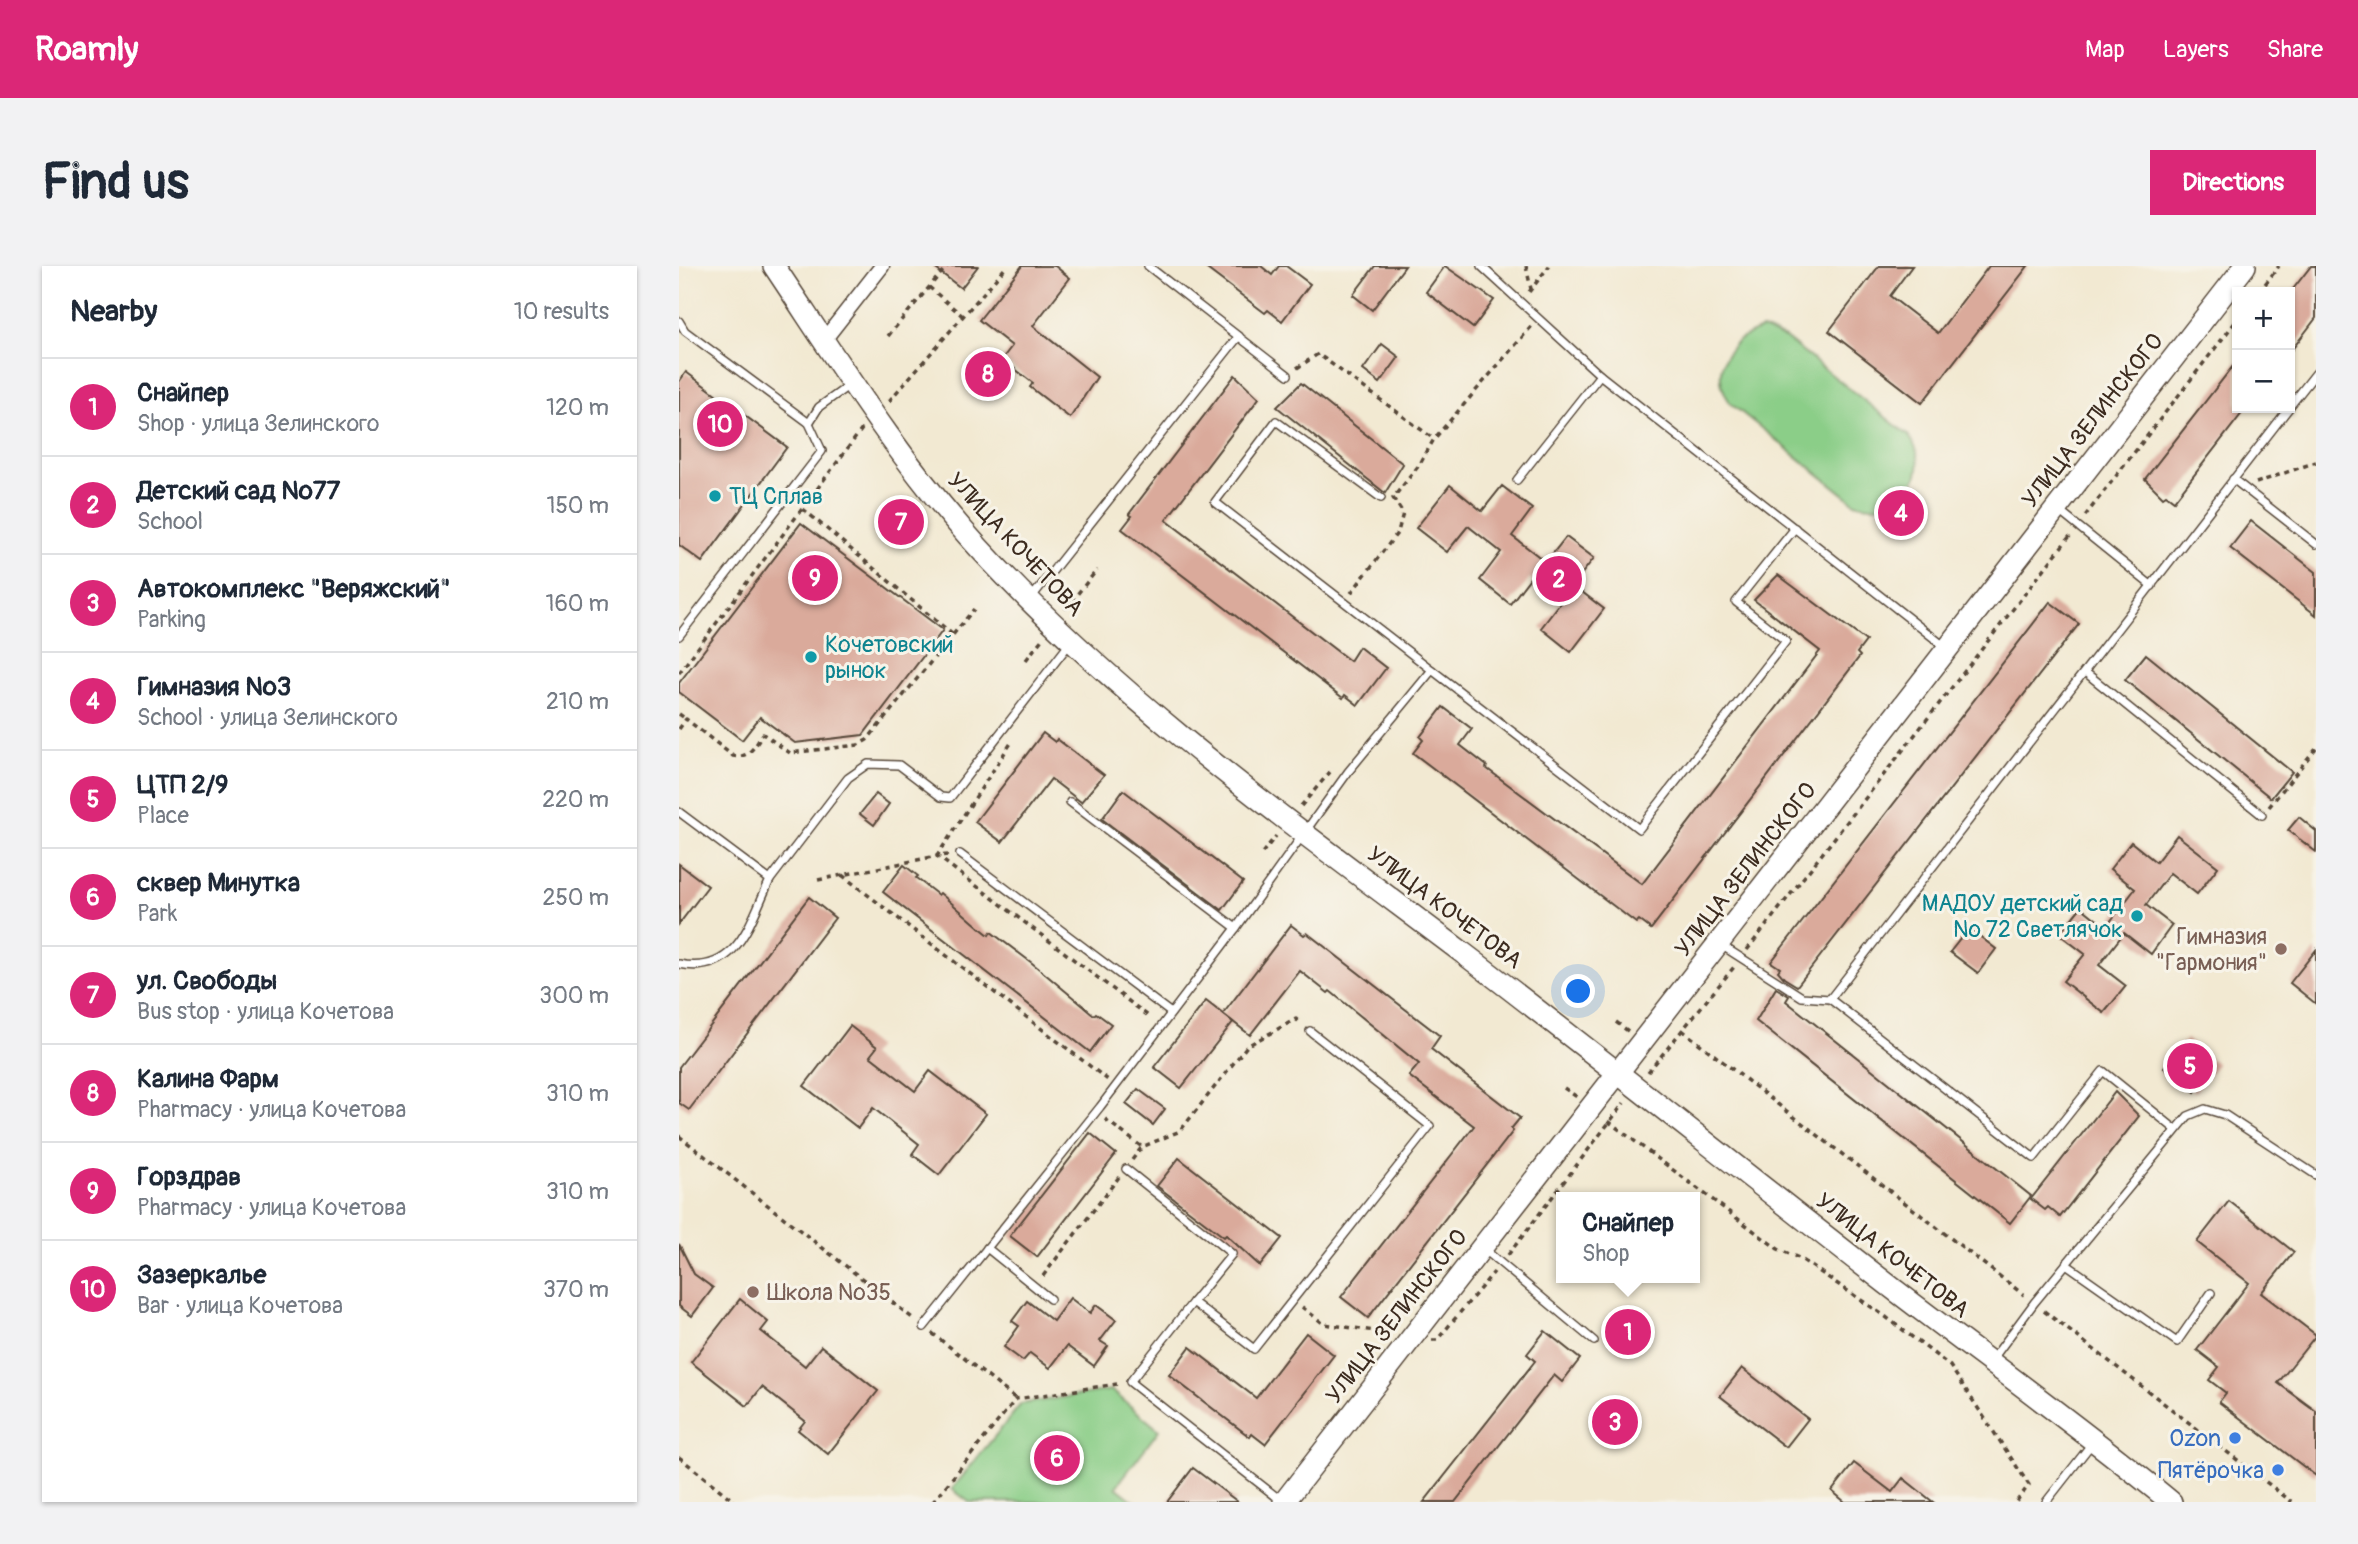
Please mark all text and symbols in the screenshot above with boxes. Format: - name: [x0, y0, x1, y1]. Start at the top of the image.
- text: Roamly: [35, 29, 138, 70]
- text: Map: [2085, 35, 2125, 64]
- text: Layers: [2163, 35, 2229, 64]
- text: Share: [2267, 35, 2323, 64]
- button: Directions: [2150, 150, 2316, 215]
- text: Find us: [42, 152, 189, 213]
- map controls: [2232, 287, 2295, 413]
- button: +: [2232, 287, 2295, 350]
- text: Nearby: [70, 293, 157, 330]
- text: 10 results: [514, 297, 609, 326]
- street label: УЛИЦА ЗЕЛИНСКОГО: [2015, 327, 2169, 513]
- pin: 8: [965, 348, 1011, 400]
- button: −: [2232, 350, 2295, 413]
- text: Снайпер: [137, 377, 229, 409]
- text: 1: [89, 393, 98, 422]
- text: 120 m: [546, 393, 609, 422]
- pin: 10: [697, 398, 743, 450]
- text: Shop · улица Зелинского: [137, 409, 379, 438]
- street label: УЛИЦА КОЧЕТОВА: [941, 466, 1090, 622]
- text: Детский сад №77: [137, 475, 340, 507]
- place label: ТЦ Сплав: [729, 482, 823, 511]
- pin: 4: [1878, 487, 1924, 539]
- marker: ТЦ Сплав: [707, 488, 723, 504]
- text: 2: [87, 491, 99, 520]
- text: 150 m: [546, 491, 609, 520]
- pin: 7: [878, 496, 924, 548]
- text: School: [137, 507, 203, 536]
- pin: 9: [792, 552, 838, 604]
- pin: 2: [1536, 553, 1582, 605]
- text: Автокомплекс "Веряжский": [137, 573, 451, 605]
- text: 3: [87, 589, 99, 618]
- text: 160 m: [545, 589, 609, 618]
- text: Parking: [137, 605, 206, 634]
- place label: Кочетовский рынок: [825, 630, 954, 685]
- marker: Кочетовский рынок: [803, 649, 819, 665]
- text: Гимназия №3: [137, 671, 291, 703]
- text: 4: [86, 687, 100, 716]
- text: 210 m: [546, 687, 609, 716]
- text: School · улица Зелинского: [137, 703, 398, 732]
- text: ЦТП 2/9: [137, 769, 228, 801]
- street label: УЛИЦА ЗЕЛИНСКОГО: [1668, 776, 1822, 962]
- text: 5: [87, 785, 99, 814]
- text: 220 m: [542, 785, 609, 814]
- text: Place: [137, 801, 189, 830]
- street label: УЛИЦА КОЧЕТОВА: [1361, 840, 1528, 975]
- text: сквер Минутка: [137, 867, 300, 899]
- text: 6: [86, 883, 100, 912]
- text: 250 m: [543, 883, 609, 912]
- place label: МАДОУ детский сад № 72 Светлячок: [1922, 889, 2123, 944]
- text: Park: [137, 899, 177, 928]
- marker: МАДОУ детский сад № 72 Светлячок: [2129, 908, 2145, 924]
- place label: Гимназия "Гармония": [2156, 922, 2267, 977]
- marker: Гимназия "Гармония": [2273, 941, 2289, 957]
- text: ул. Свободы: [137, 965, 277, 997]
- your location: [1561, 974, 1595, 1008]
- text: 7: [87, 981, 99, 1010]
- text: 300 m: [539, 981, 609, 1010]
- text: Bus stop · улица Кочетова: [137, 997, 394, 1026]
- pin: 5: [2167, 1040, 2213, 1092]
- text: Калина Фарм: [137, 1063, 279, 1095]
- text: 8: [87, 1079, 99, 1108]
- text: 310 m: [546, 1079, 609, 1108]
- text: Pharmacy · улица Кочетова: [137, 1095, 406, 1124]
- text: Горздрав: [137, 1161, 241, 1193]
- text: 9: [87, 1177, 99, 1206]
- text: 310 m: [546, 1177, 609, 1206]
- street label: УЛИЦА КОЧЕТОВА: [1810, 1187, 1975, 1324]
- popup: [1556, 1192, 1700, 1283]
- text: Pharmacy · улица Кочетова: [137, 1193, 406, 1222]
- text: Снайпер: [1582, 1207, 1674, 1239]
- street label: УЛИЦА ЗЕЛИНСКОГО: [1319, 1223, 1473, 1409]
- text: Shop: [1582, 1239, 1630, 1268]
- text: Зазеркалье: [137, 1259, 266, 1291]
- text: 10: [81, 1275, 105, 1304]
- text: 370 m: [543, 1275, 609, 1304]
- place label: Школа №35: [767, 1278, 891, 1307]
- marker: Школа №35: [745, 1284, 761, 1300]
- text: Bar · улица Кочетова: [137, 1291, 343, 1320]
- pin: 1: [1605, 1306, 1651, 1358]
- pin: 3: [1592, 1396, 1638, 1448]
- place label: Ozon: [2169, 1424, 2221, 1453]
- marker: Ozon: [2227, 1430, 2243, 1446]
- pin: 6: [1034, 1432, 1080, 1484]
- place label: Пятёрочка: [2158, 1456, 2264, 1485]
- marker: Пятёрочка: [2270, 1462, 2286, 1478]

